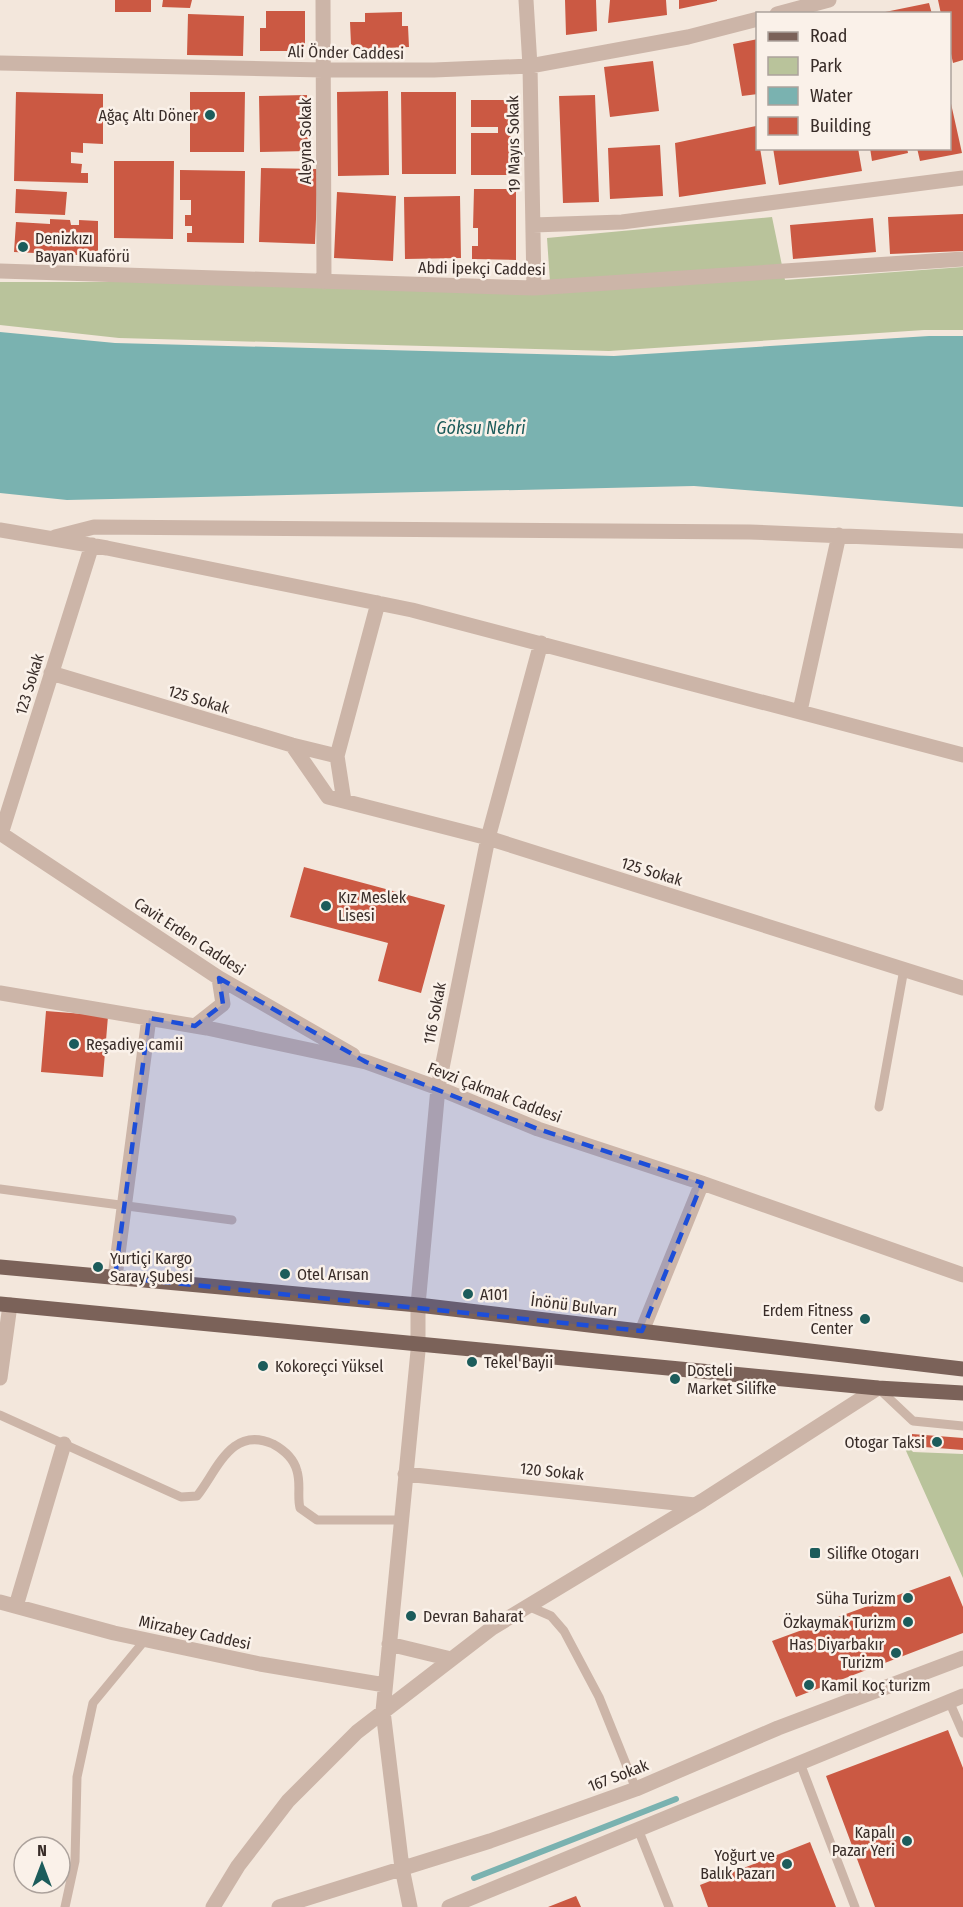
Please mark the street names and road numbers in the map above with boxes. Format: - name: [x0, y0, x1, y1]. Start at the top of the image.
- street label: Ali Önder Caddesi: [288, 42, 404, 63]
- street label: 19 Mayıs Sokak: [503, 95, 524, 193]
- street label: Aleyna Sokak: [296, 97, 315, 184]
- street label: Abdi İpekçi Caddesi: [418, 258, 546, 279]
- street label: 123 Sokak: [11, 651, 48, 717]
- street label: 125 Sokak: [166, 681, 232, 718]
- street label: 125 Sokak: [619, 853, 685, 890]
- street label: Cavit Erden Caddesi: [131, 893, 249, 979]
- street label: 116 Sokak: [419, 980, 450, 1046]
- street label: Fevzi Çakmak Caddesi: [425, 1058, 564, 1128]
- street label: İnönü Bulvarı: [530, 1291, 618, 1320]
- street label: 120 Sokak: [519, 1459, 585, 1484]
- street label: Mirzabey Caddesi: [137, 1611, 253, 1654]
- street label: 167 Sokak: [585, 1755, 651, 1796]

